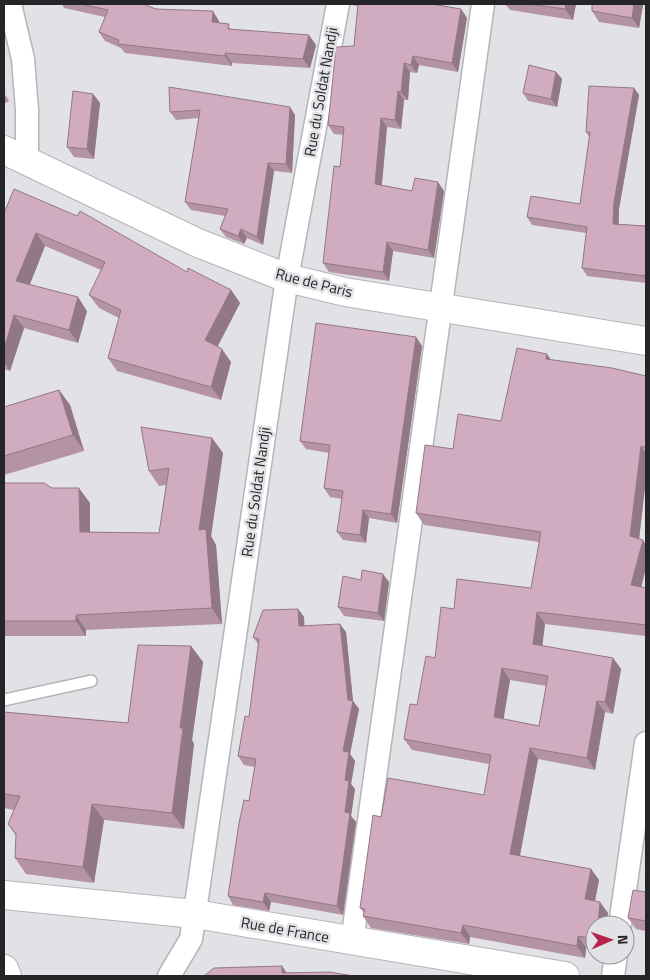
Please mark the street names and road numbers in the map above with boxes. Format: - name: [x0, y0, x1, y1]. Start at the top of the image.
- street label: Rue du Soldat Nandji: [298, 25, 343, 158]
- street label: Rue de Paris: [273, 262, 355, 303]
- street label: Rue du Soldat Nandji: [235, 425, 276, 558]
- street label: Rue de France: [239, 910, 331, 949]

